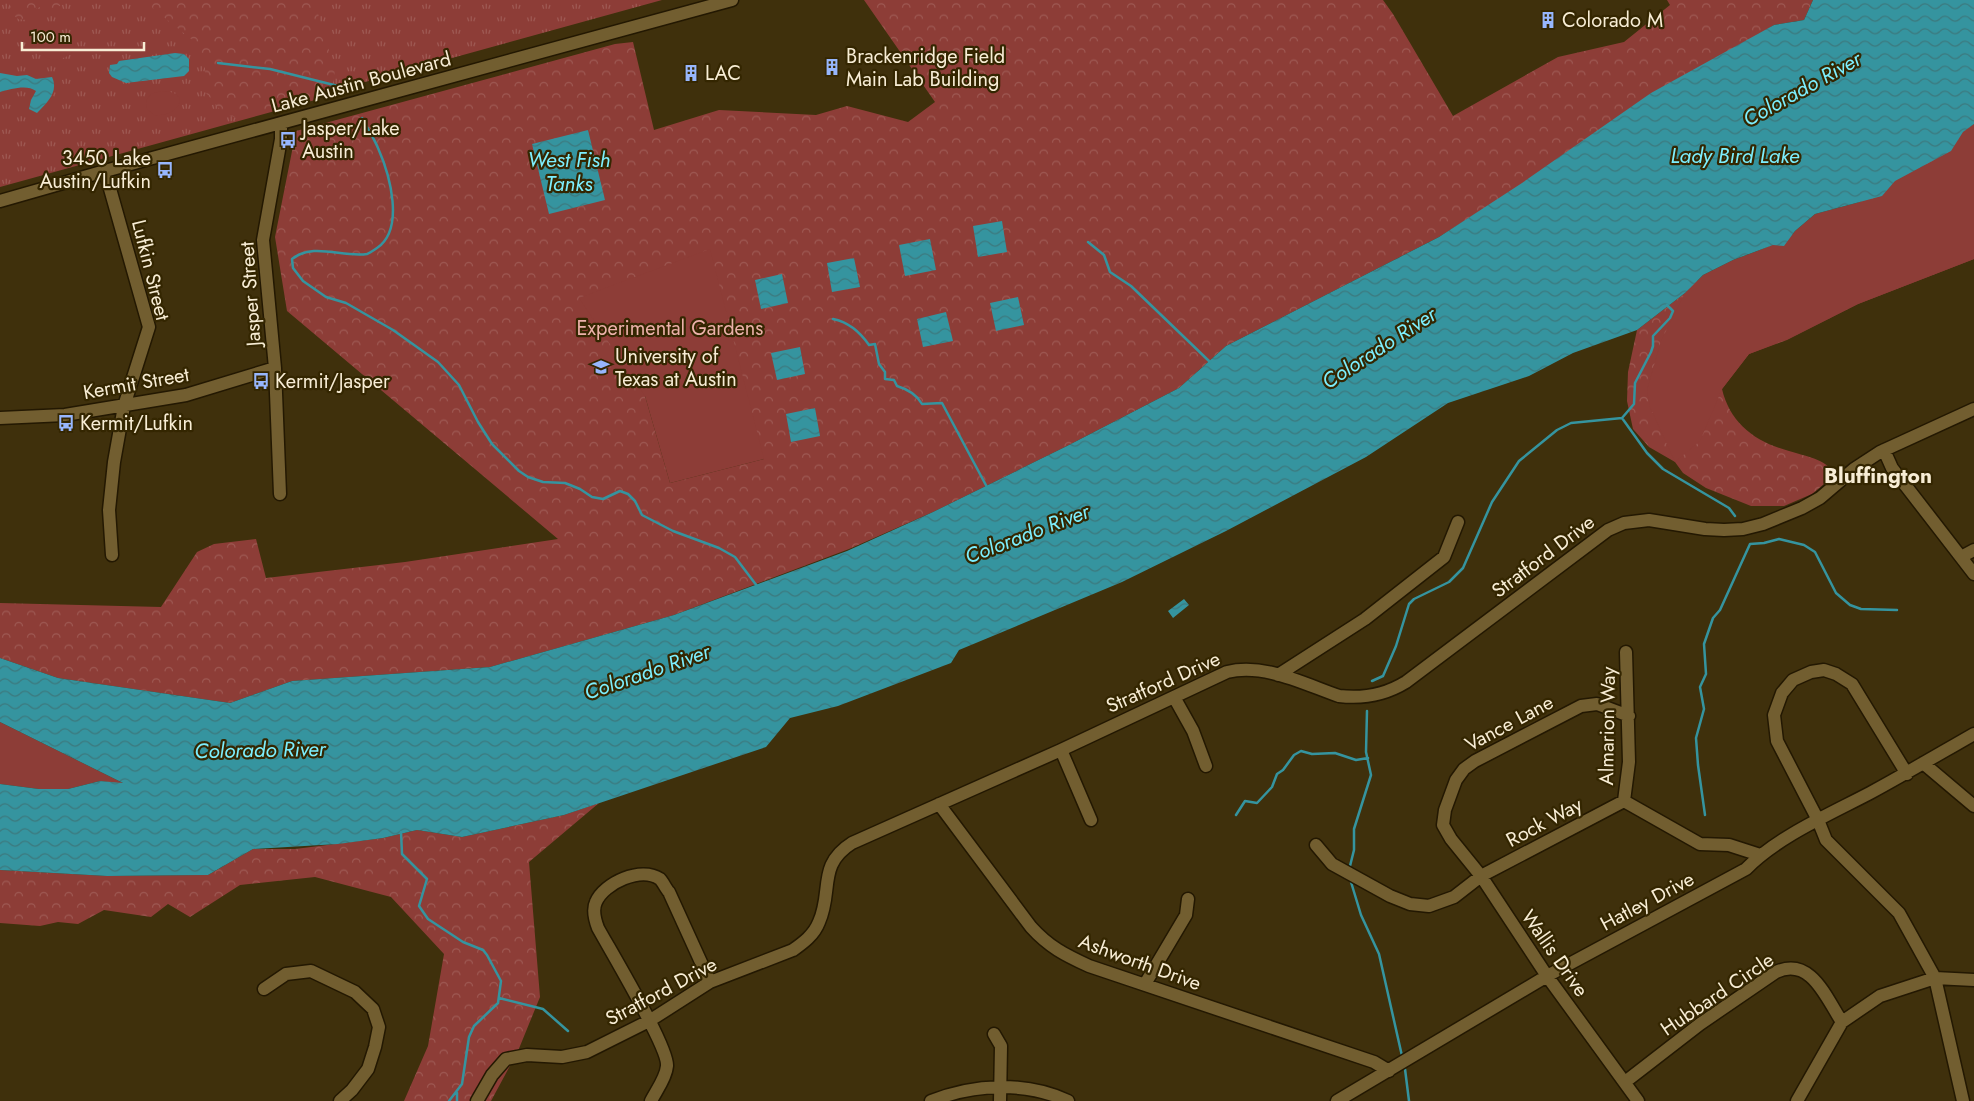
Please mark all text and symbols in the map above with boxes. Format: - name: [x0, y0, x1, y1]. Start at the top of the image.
- place label: Colorado M: [1562, 6, 1663, 35]
- building icon: Colorado M: [1538, 10, 1558, 30]
- scale bar: [22, 20, 145, 52]
- text: 100 m: [30, 26, 71, 48]
- place label: Brackenridge Field Main Lab Building: [846, 42, 1005, 94]
- water label: Colorado River: [1737, 44, 1868, 134]
- street label: Lake Austin Boulevard: [268, 45, 454, 120]
- building icon: Brackenridge Field Main Lab Building: [822, 57, 842, 77]
- place label: LAC: [705, 59, 741, 88]
- building icon: LAC: [681, 63, 701, 83]
- place label: Jasper/Lake Austin: [299, 114, 400, 166]
- bus stop icon: Jasper/Lake Austin: [278, 130, 298, 150]
- water label: Lady Bird Lake: [1670, 141, 1800, 171]
- place label: 3450 Lake Austin/Lufkin: [40, 144, 151, 196]
- water label: West Fish Tanks: [528, 145, 610, 199]
- bus stop icon: 3450 Lake Austin/Lufkin: [155, 160, 175, 180]
- street label: Lufkin Street: [124, 217, 177, 324]
- street label: Jasper Street: [232, 241, 269, 350]
- water label: Colorado River: [1316, 299, 1443, 396]
- park label: Experimental Gardens: [577, 314, 763, 343]
- place label: University of Texas at Austin: [615, 342, 737, 394]
- school or university icon: University of Texas at Austin: [591, 357, 611, 377]
- street label: Kermit Street: [81, 360, 192, 407]
- place label: Kermit/Jasper: [275, 367, 390, 396]
- bus stop icon: Kermit/Jasper: [251, 371, 271, 391]
- place label: Kermit/Lufkin: [80, 409, 193, 438]
- bus stop icon: Kermit/Lufkin: [56, 413, 76, 433]
- district label: Bluffington: [1824, 461, 1932, 491]
- water label: Colorado River: [960, 496, 1095, 572]
- street label: Stratford Drive: [1486, 508, 1601, 605]
- water label: Colorado River: [580, 636, 715, 708]
- street label: Stratford Drive: [1101, 644, 1225, 721]
- street label: Almarion Way: [1592, 666, 1623, 786]
- street label: Vance Lane: [1460, 688, 1559, 759]
- water label: Colorado River: [194, 734, 327, 766]
- street label: Rock Way: [1501, 790, 1588, 855]
- street label: Hatley Drive: [1595, 865, 1699, 938]
- street label: Wallis Drive: [1514, 904, 1595, 1003]
- street label: Ashworth Drive: [1074, 927, 1205, 998]
- street label: Hubbard Circle: [1655, 946, 1780, 1043]
- street label: Stratford Drive: [600, 950, 722, 1033]

